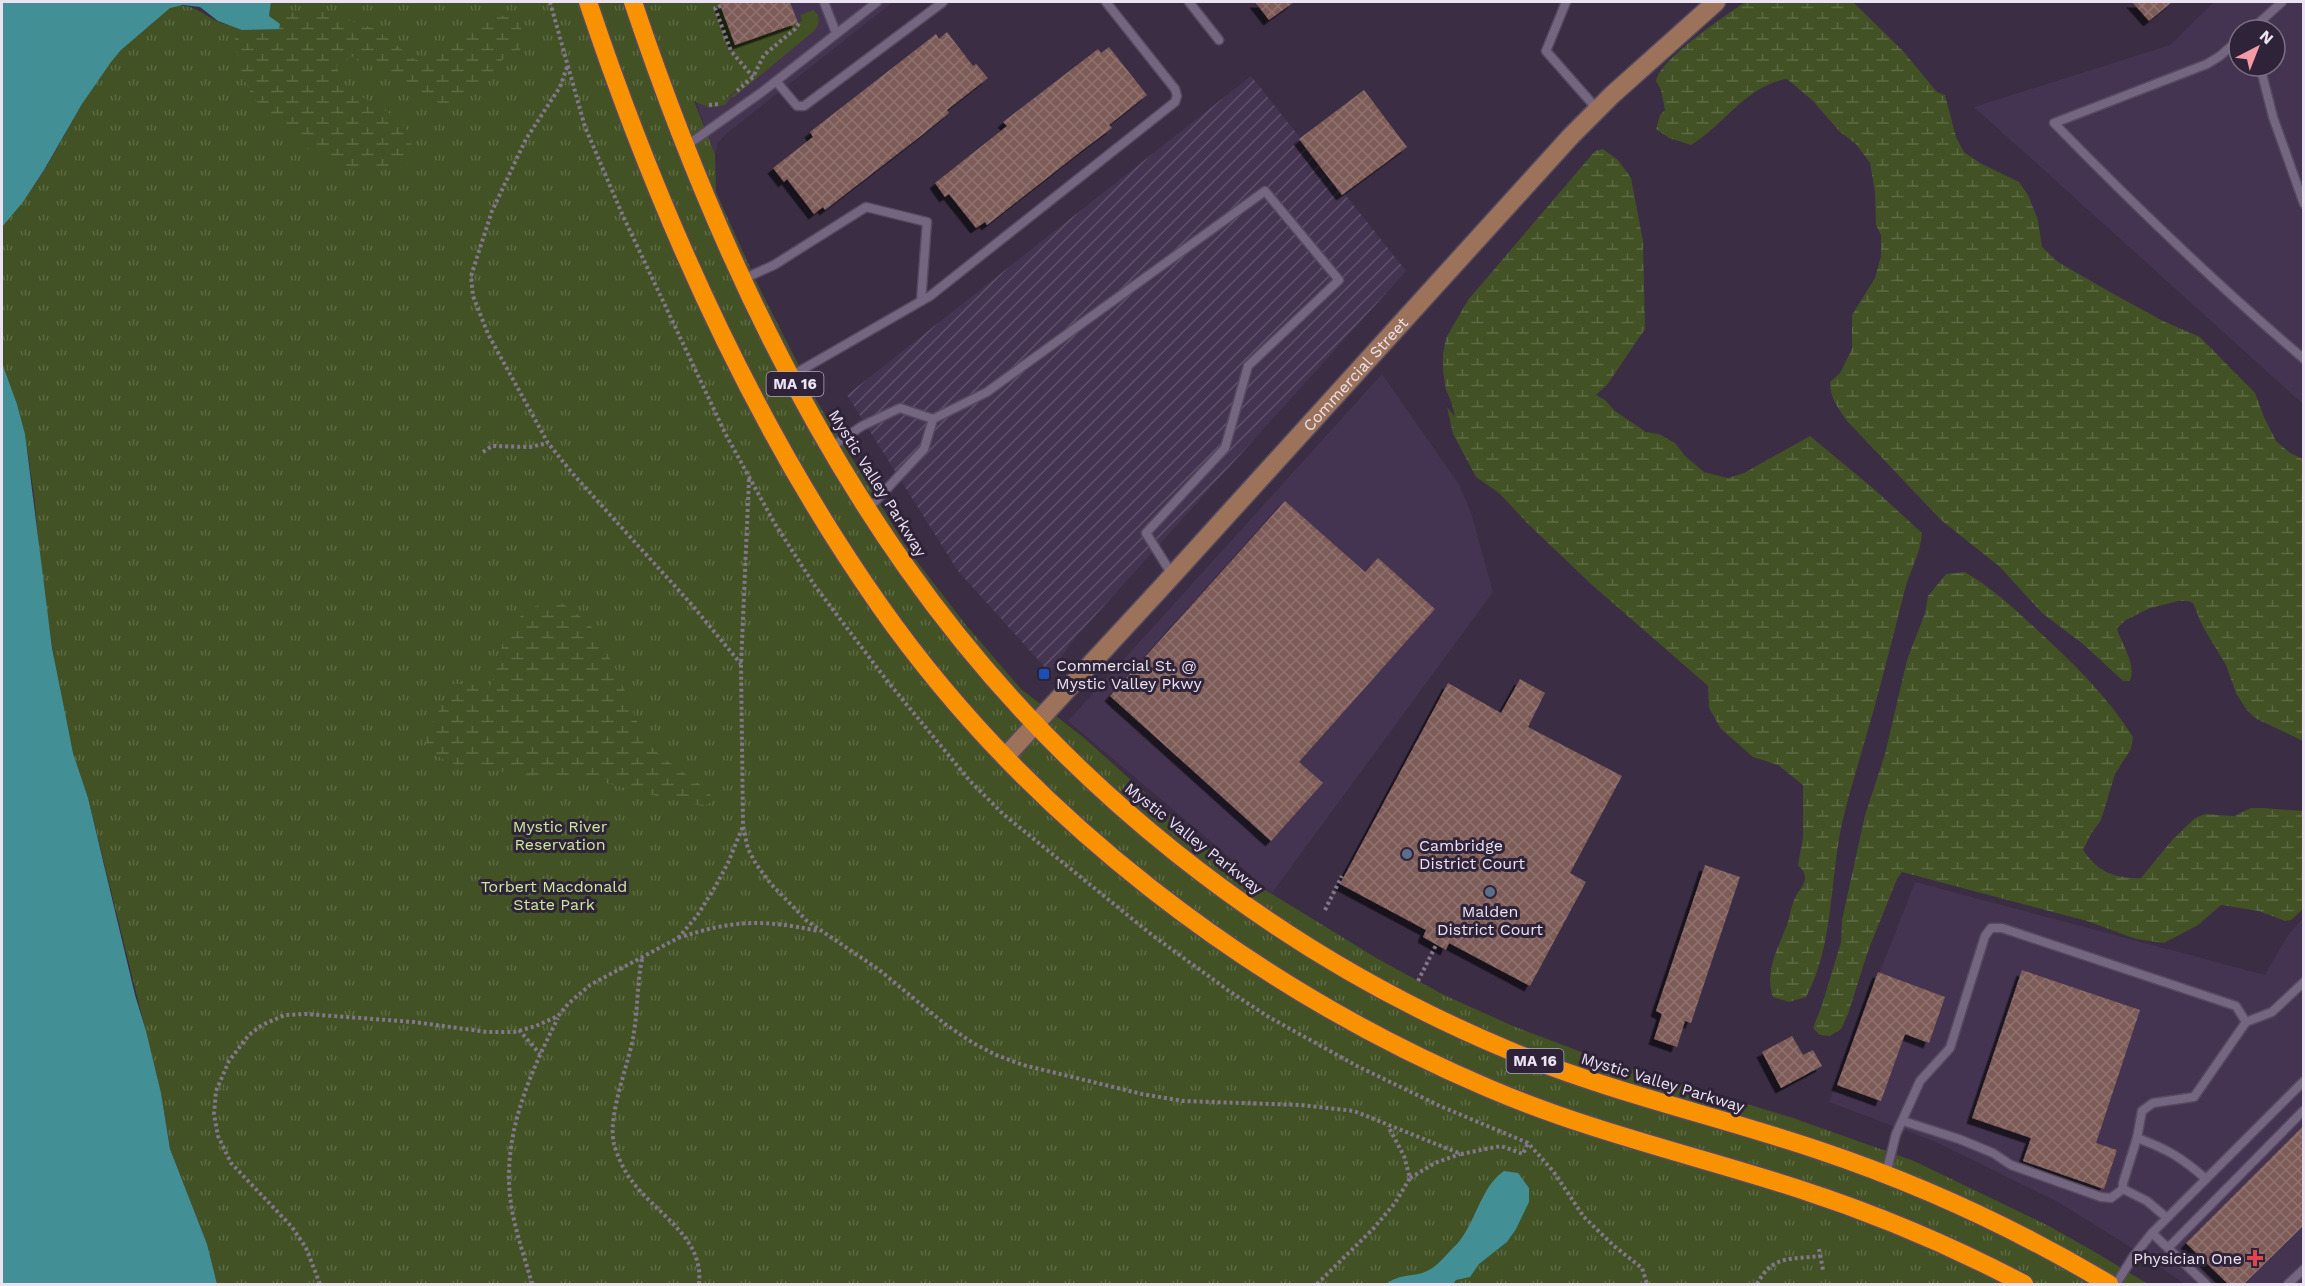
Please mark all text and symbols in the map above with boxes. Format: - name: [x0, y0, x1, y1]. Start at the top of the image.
- north arrow: [2227, 18, 2287, 78]
- text: N: [2256, 26, 2277, 48]
- street label: Commercial Street: [1299, 313, 1412, 435]
- road number: MA 16: [766, 372, 824, 396]
- street label: Mystic Valley Parkway: [825, 406, 931, 561]
- place label: Commercial St. @ Mystic Valley Pkwy: [1056, 656, 1203, 693]
- marker: Commercial St. @ Mystic Valley Pkwy: [1037, 667, 1051, 681]
- street label: Mystic Valley Parkway: [1121, 779, 1267, 899]
- park label: Mystic River Reservation: [513, 817, 608, 854]
- place label: Cambridge District Court: [1419, 836, 1525, 873]
- marker: Cambridge District Court: [1400, 847, 1414, 861]
- park label: Torbert Macdonald State Park: [481, 877, 627, 914]
- marker: Malden District Court: [1483, 885, 1497, 899]
- place label: Malden District Court: [1437, 902, 1543, 939]
- road number: MA 16: [1506, 1049, 1564, 1073]
- street label: Mystic Valley Parkway: [1579, 1049, 1748, 1117]
- place label: Physician One: [2133, 1249, 2242, 1268]
- marker: Physician One: [2246, 1249, 2264, 1267]

